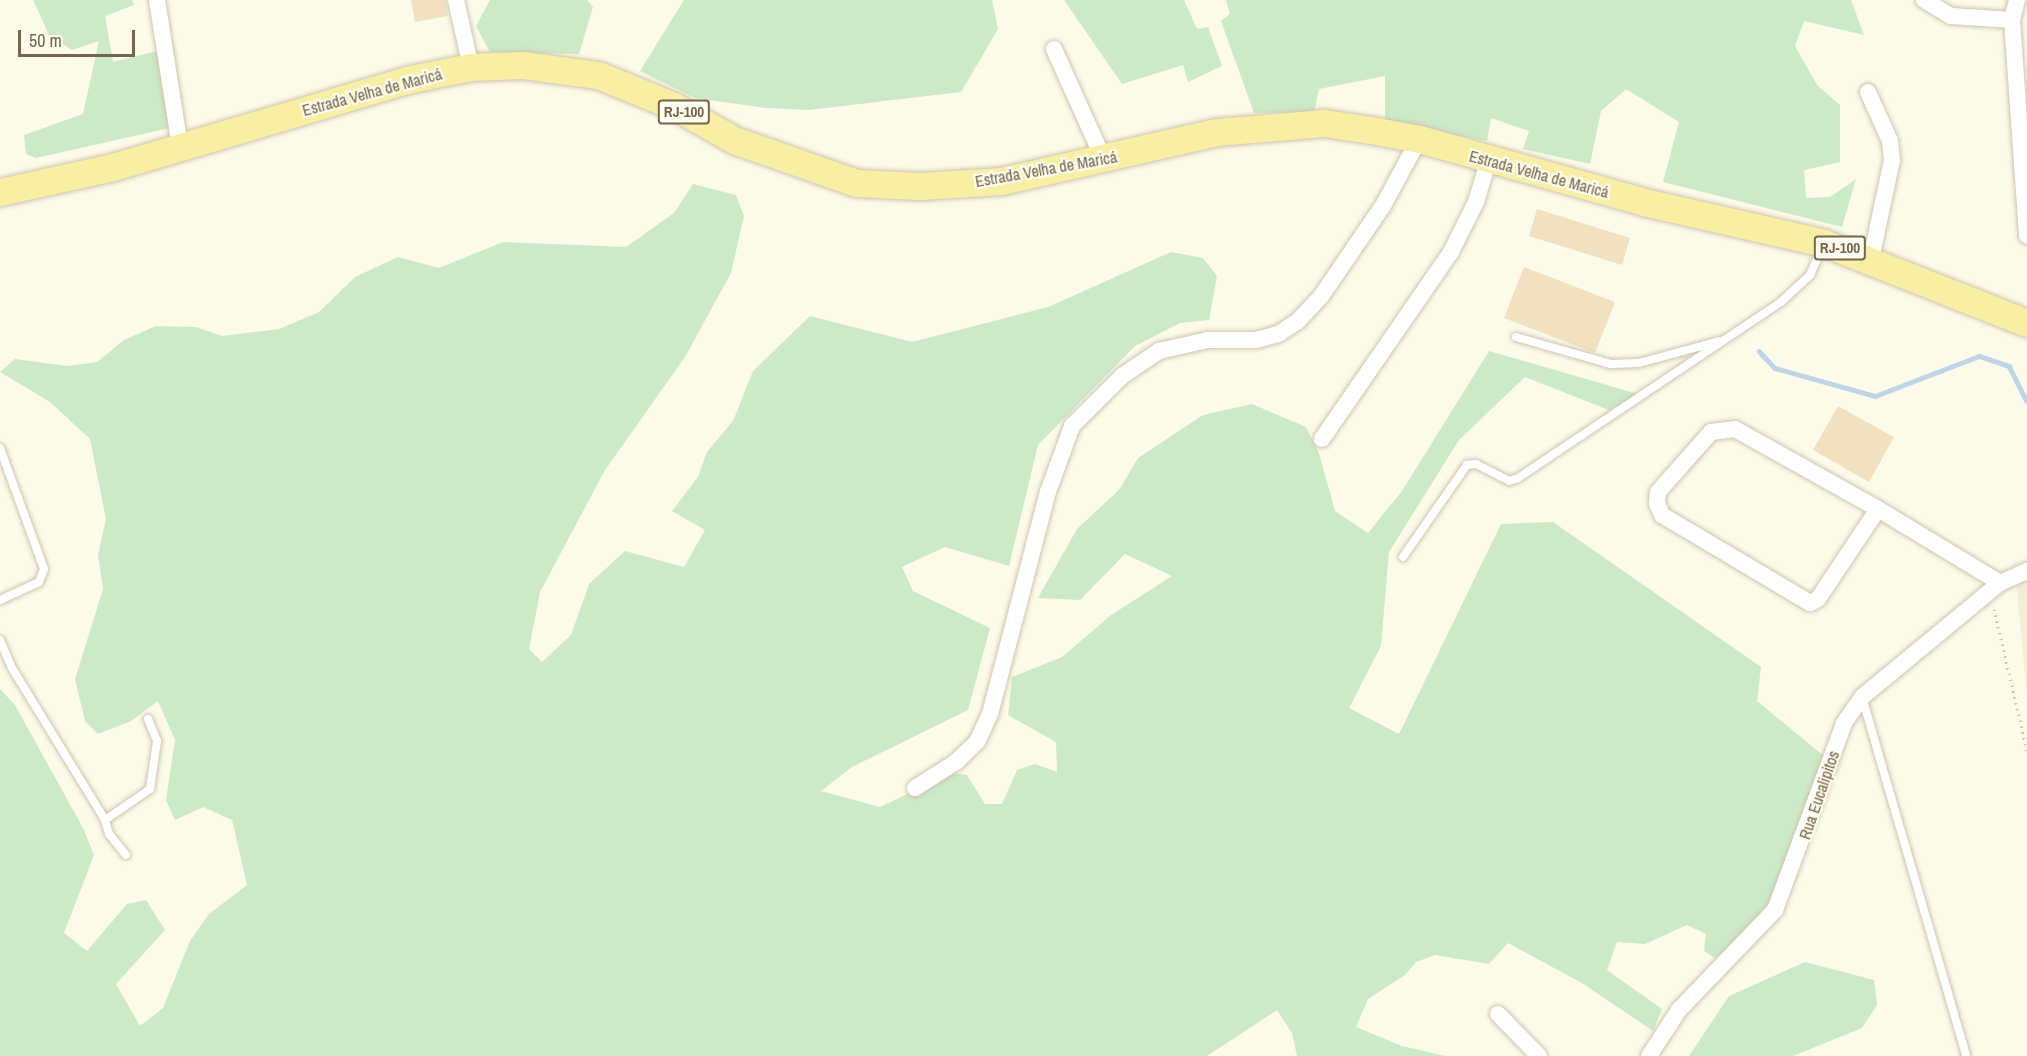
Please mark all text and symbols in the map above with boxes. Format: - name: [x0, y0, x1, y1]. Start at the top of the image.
- scale bar: [21, 18, 138, 56]
- text: 50 m: [29, 28, 62, 53]
- street label: Estrada Velha de Maricá: [300, 64, 444, 120]
- road number: RJ-100: [657, 100, 711, 124]
- street label: Estrada Velha de Maricá: [1467, 146, 1611, 202]
- street label: Estrada Velha de Maricá: [974, 147, 1118, 191]
- road number: RJ-100: [1813, 236, 1867, 260]
- street label: Rua Eucalipitos: [1795, 748, 1843, 842]

